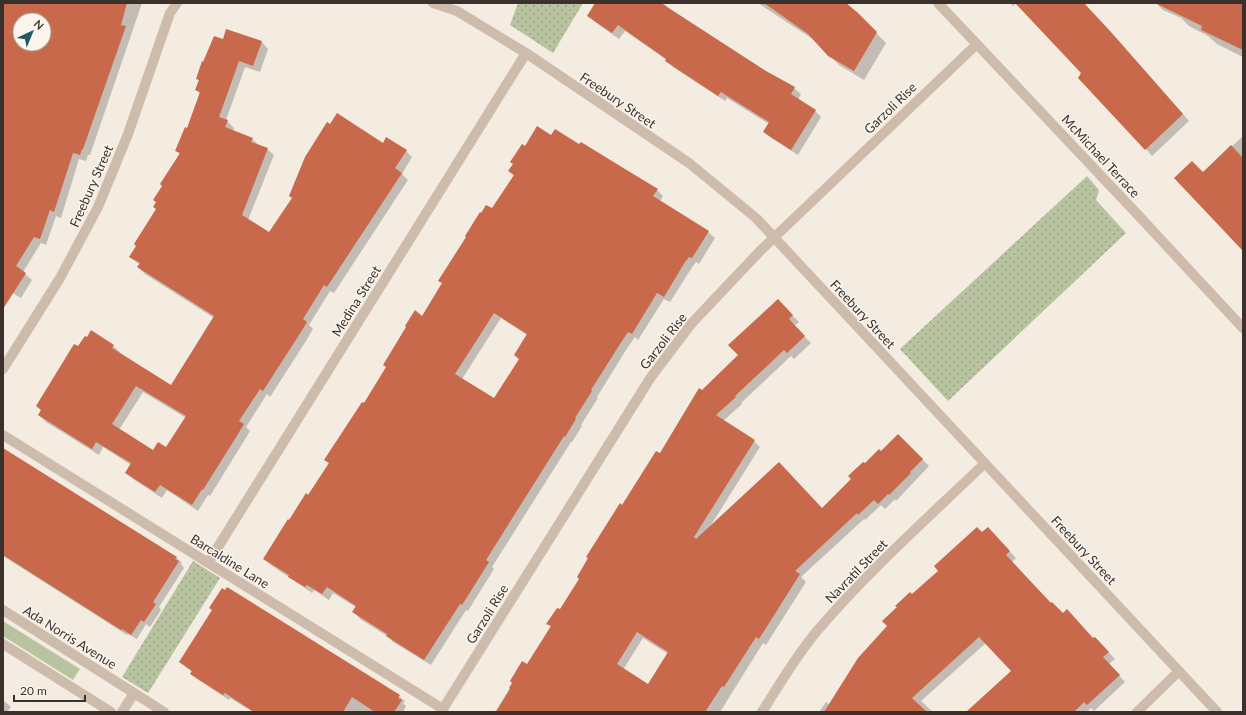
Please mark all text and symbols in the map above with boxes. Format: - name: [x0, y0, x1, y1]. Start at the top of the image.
- north arrow: [12, 12, 52, 52]
- text: N: [32, 17, 47, 32]
- street label: Freebury Street: [577, 69, 659, 131]
- street label: Garzoli Rise: [860, 79, 920, 137]
- street label: McMichael Terrace: [1058, 111, 1144, 201]
- street label: Freebury Street: [66, 142, 116, 230]
- street label: Medina Street: [328, 262, 384, 339]
- street label: Freebury Street: [827, 276, 899, 352]
- street label: Garzoli Rise: [636, 310, 690, 372]
- street label: Freebury Street: [1048, 512, 1120, 588]
- street label: Barcaldine Lane: [188, 530, 273, 592]
- street label: Navratil Street: [822, 536, 891, 606]
- street label: Garzoli Rise: [462, 581, 512, 647]
- street label: Ada Norris Avenue: [20, 602, 120, 672]
- scale bar: [14, 677, 85, 703]
- text: 20 m: [20, 683, 47, 698]

